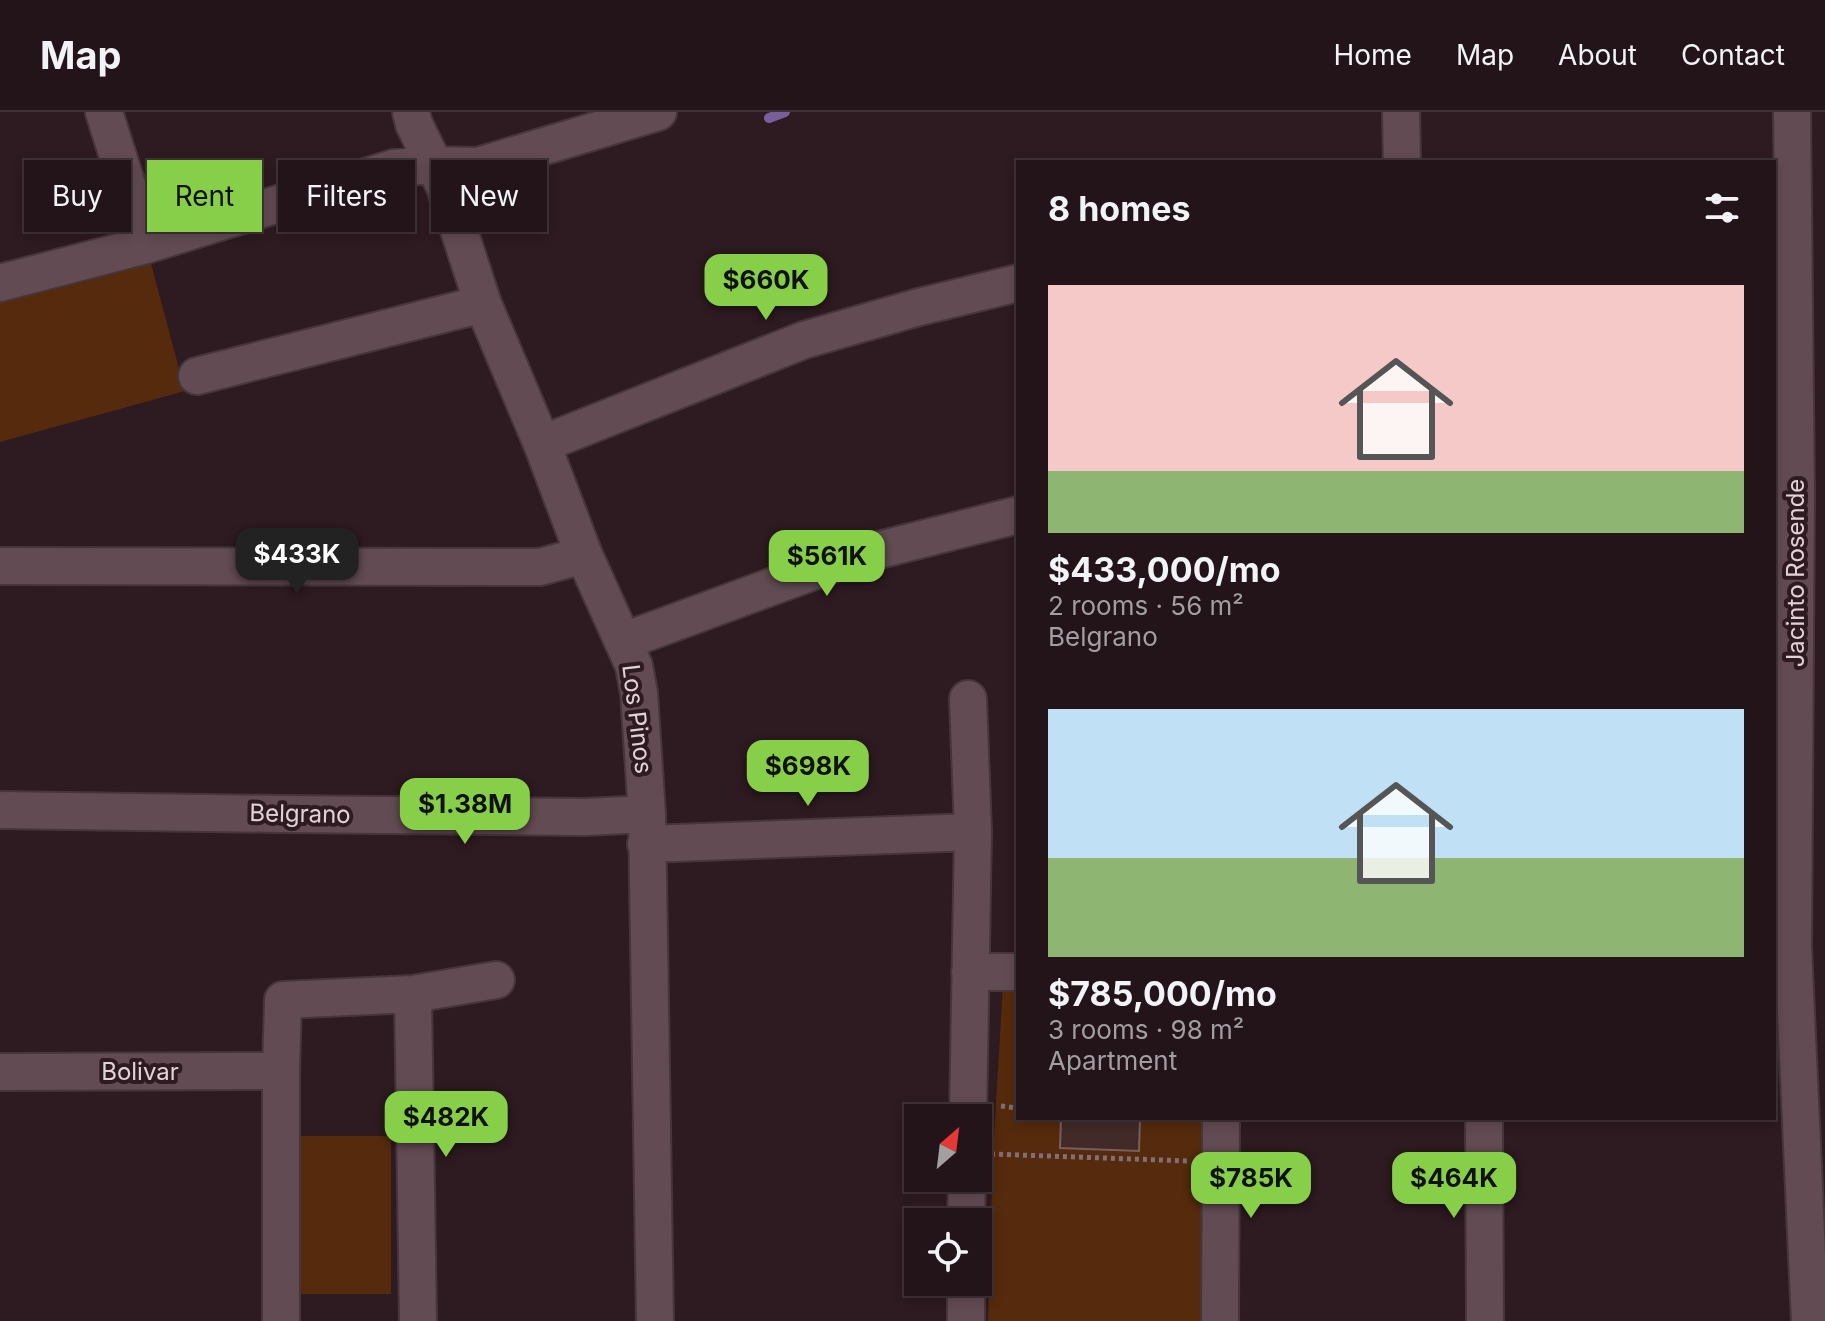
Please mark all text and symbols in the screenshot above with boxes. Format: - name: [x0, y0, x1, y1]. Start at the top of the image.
- text: Map: [40, 32, 121, 78]
- text: Home: [1333, 38, 1412, 72]
- text: Map: [1456, 38, 1514, 72]
- text: About: [1558, 38, 1637, 72]
- text: Contact: [1681, 38, 1785, 72]
- chip: Buy: [24, 160, 131, 232]
- chip: Rent: [147, 160, 262, 232]
- chip: Filters: [278, 160, 415, 232]
- chip: New: [431, 160, 547, 232]
- icon: filters: [1700, 186, 1744, 230]
- text: 8 homes: [1048, 188, 1191, 229]
- pin: $660K: [710, 254, 822, 322]
- text: $660K: [722, 264, 810, 295]
- icon: home: [1324, 337, 1468, 481]
- street label: Jacinto Rosende: [1781, 479, 1810, 667]
- pin: $433K: [241, 528, 353, 596]
- pin: $561K: [771, 530, 883, 598]
- text: $433K: [254, 538, 340, 569]
- text: $561K: [787, 540, 867, 571]
- text: $433,000/mo: [1048, 549, 1281, 590]
- text: 2 rooms · 56 m²: [1048, 590, 1244, 621]
- text: Belgrano: [1048, 621, 1158, 652]
- street label: Los Pinos: [616, 663, 659, 775]
- pin: $698K: [752, 740, 864, 808]
- text: $698K: [765, 750, 851, 781]
- icon: home: [1324, 761, 1468, 905]
- pin: $1.38M: [400, 778, 530, 846]
- text: $1.38M: [418, 788, 512, 819]
- street label: Belgrano: [249, 798, 351, 829]
- text: $785,000/mo: [1048, 973, 1277, 1014]
- text: 3 rooms · 98 m²: [1048, 1014, 1244, 1045]
- text: Apartment: [1048, 1045, 1177, 1076]
- street label: Bolivar: [101, 1057, 179, 1086]
- pin: $482K: [390, 1091, 502, 1159]
- text: $482K: [403, 1101, 489, 1132]
- north arrow: [904, 1104, 992, 1192]
- map controls: [904, 1104, 992, 1296]
- pin: $785K: [1195, 1152, 1307, 1220]
- pin: $464K: [1398, 1152, 1510, 1220]
- text: $785K: [1209, 1162, 1293, 1193]
- text: $464K: [1410, 1162, 1498, 1193]
- button: locate: [904, 1208, 992, 1296]

